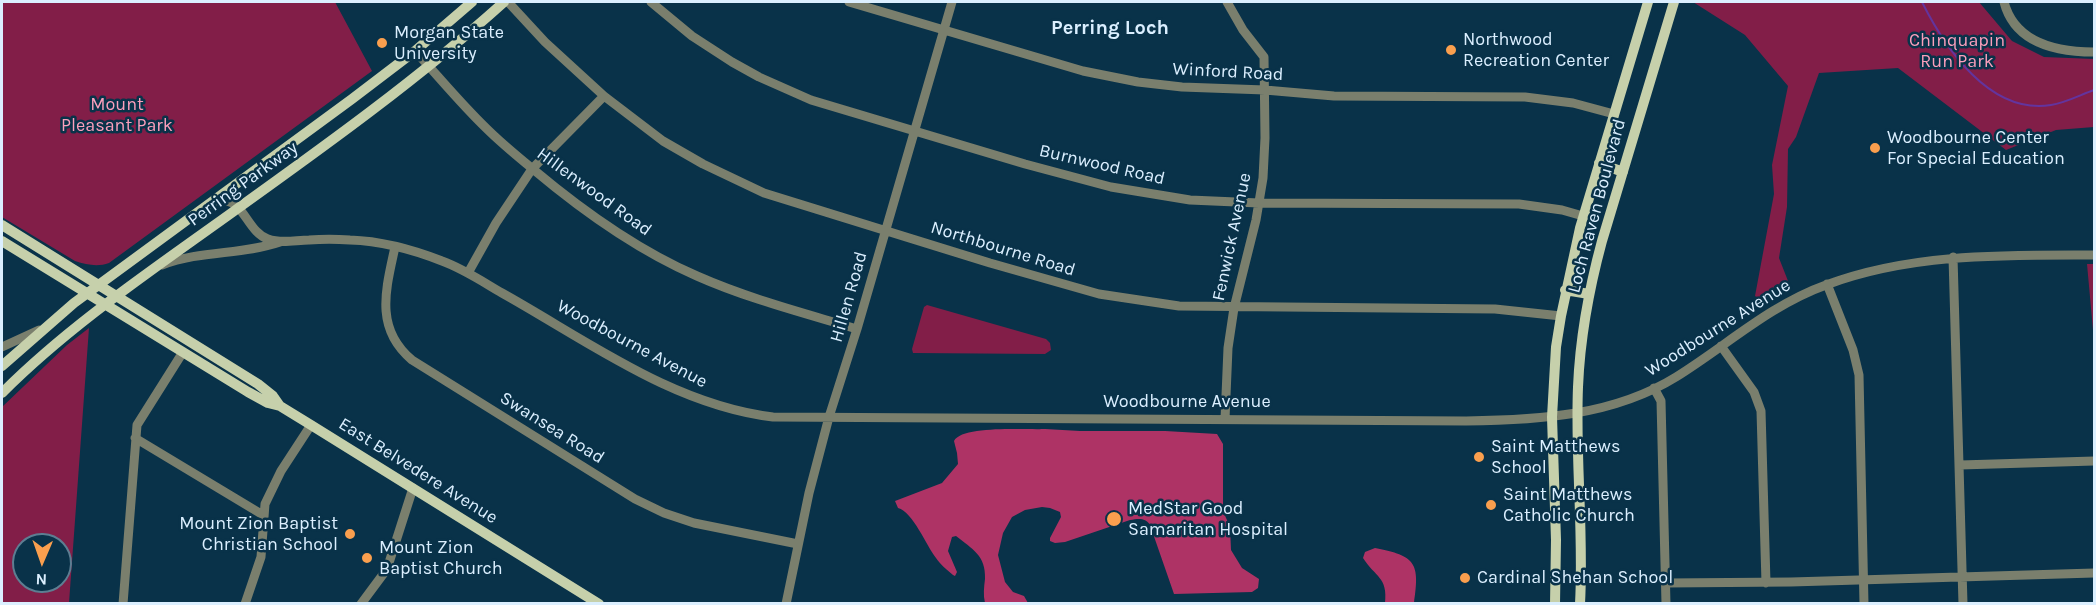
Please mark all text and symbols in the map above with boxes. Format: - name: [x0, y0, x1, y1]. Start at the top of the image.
- district label: Perring Loch: [1051, 16, 1169, 40]
- place label: Morgan State University: [394, 22, 504, 64]
- place label: Northwood Recreation Center: [1463, 29, 1609, 72]
- park label: Chinquapin Run Park: [1909, 30, 2005, 72]
- marker: Morgan State University: [375, 36, 389, 50]
- marker: Northwood Recreation Center: [1444, 43, 1458, 57]
- street label: Winford Road: [1172, 58, 1284, 86]
- park label: Mount Pleasant Park: [61, 94, 173, 136]
- street label: Loch Raven Boulevard: [1563, 117, 1631, 295]
- place label: Woodbourne Center For Special Education: [1887, 127, 2065, 170]
- street label: Perring Parkway: [184, 137, 302, 231]
- street label: Burnwood Road: [1037, 140, 1167, 190]
- marker: Woodbourne Center For Special Education: [1868, 141, 1882, 155]
- street label: Hillenwood Road: [532, 143, 656, 241]
- street label: Fenwick Avenue: [1208, 171, 1256, 303]
- street label: Northbourne Road: [928, 217, 1078, 281]
- street label: Hillen Road: [826, 249, 872, 345]
- street label: Woodbourne Avenue: [1641, 274, 1795, 382]
- street label: Woodbourne Avenue: [553, 295, 711, 393]
- street label: Swansea Road: [496, 387, 608, 469]
- street label: Woodbourne Avenue: [1103, 391, 1271, 413]
- street label: East Belvedere Avenue: [334, 413, 502, 529]
- place label: Saint Matthews School: [1491, 436, 1620, 478]
- marker: Saint Matthews School: [1472, 450, 1486, 464]
- place label: Saint Matthews Catholic Church: [1503, 484, 1635, 526]
- place label: MedStar Good Samaritan Hospital: [1128, 498, 1288, 540]
- marker: Saint Matthews Catholic Church: [1484, 498, 1498, 512]
- marker: MedStar Good Samaritan Hospital: [1105, 510, 1123, 528]
- place label: Mount Zion Baptist Christian School: [179, 513, 338, 556]
- marker: Mount Zion Baptist Christian School: [343, 527, 357, 541]
- north arrow: [12, 533, 72, 593]
- place label: Mount Zion Baptist Church: [379, 537, 503, 580]
- marker: Mount Zion Baptist Church: [360, 551, 374, 565]
- place label: Cardinal Shehan School: [1477, 567, 1673, 589]
- text: N: [35, 570, 48, 589]
- marker: Cardinal Shehan School: [1458, 571, 1472, 585]

